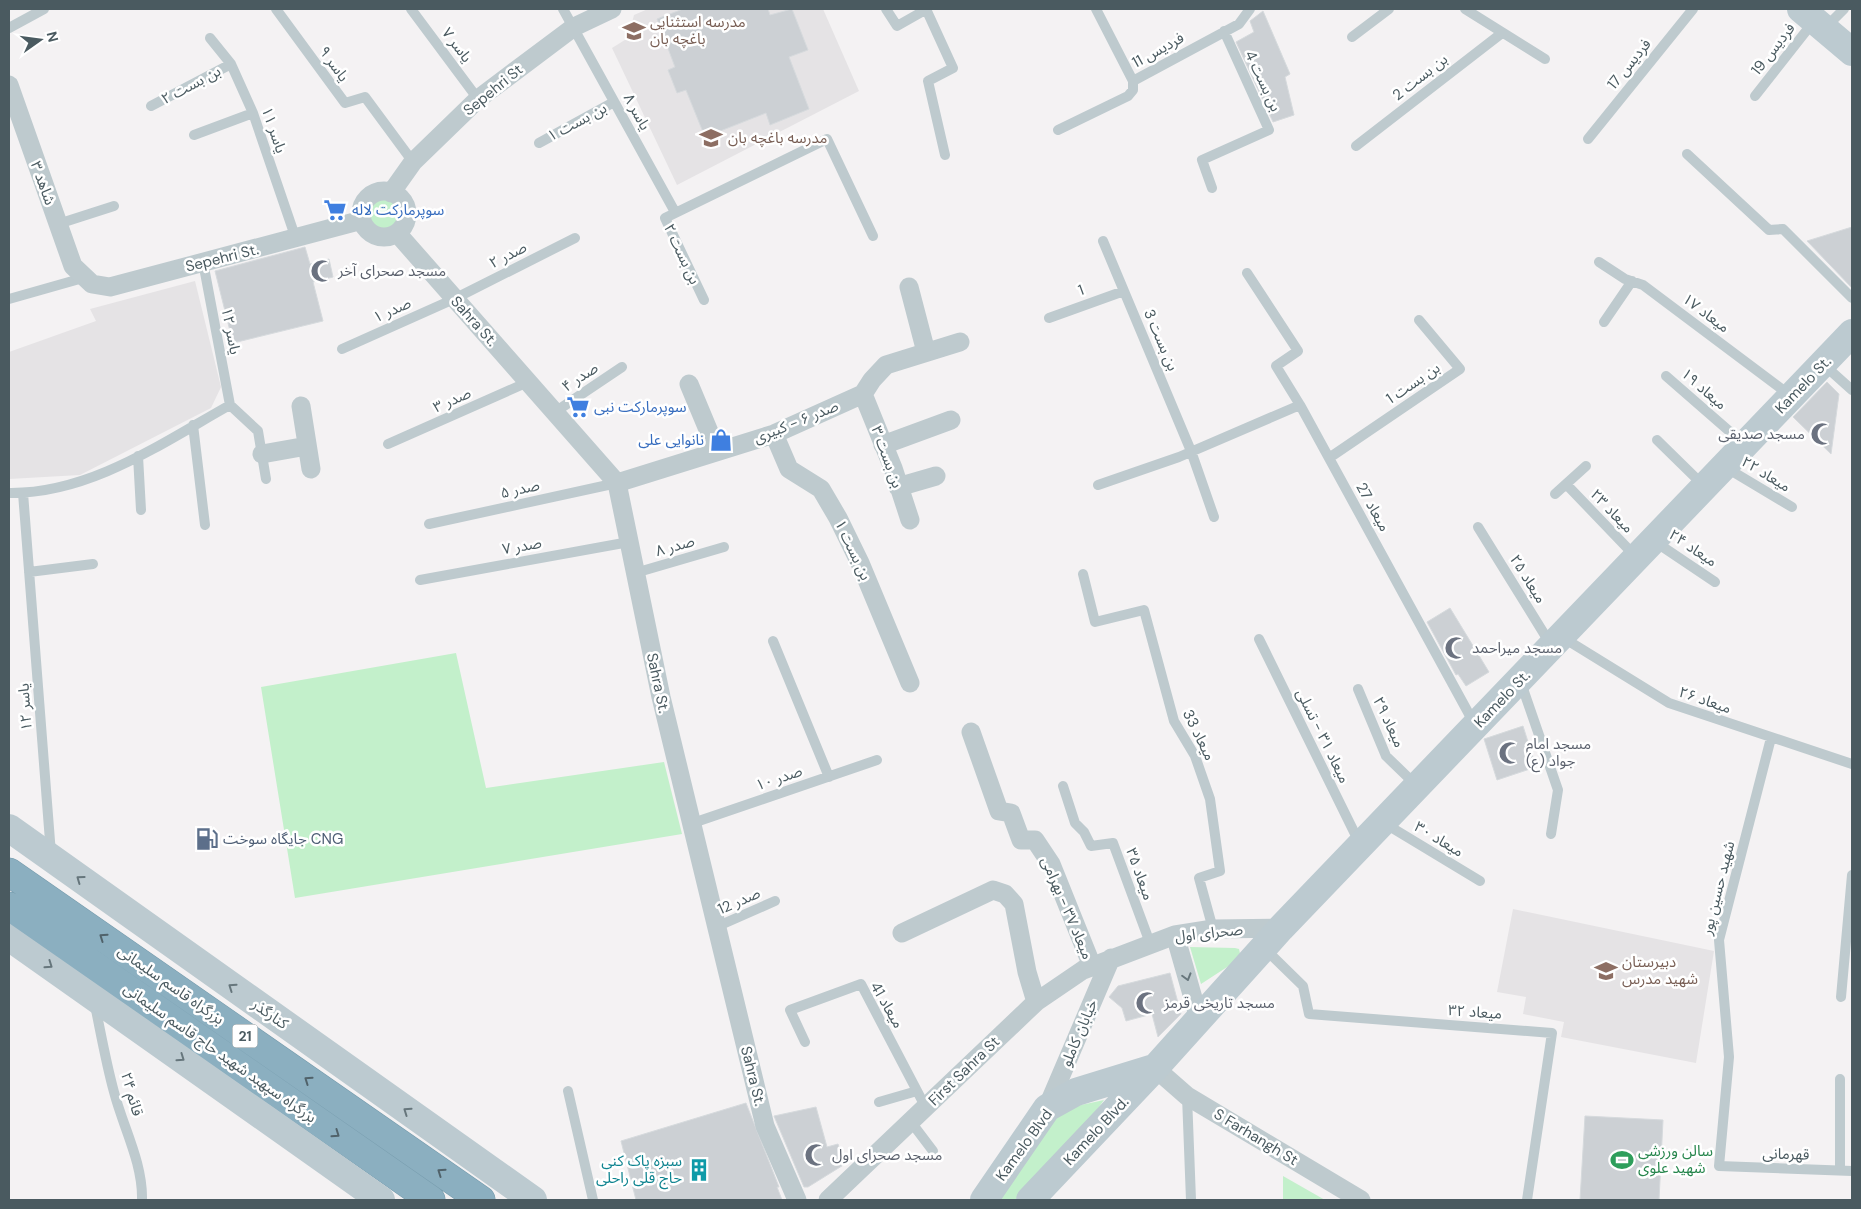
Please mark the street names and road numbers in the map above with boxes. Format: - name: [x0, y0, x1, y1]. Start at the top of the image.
- street label: فردیس 19: [1746, 19, 1800, 79]
- street label: یاسر ۷: [437, 23, 477, 67]
- street label: فردیس 11: [1129, 27, 1188, 72]
- street label: فردیس 17: [1602, 34, 1656, 93]
- street label: یاسر ۹: [314, 42, 354, 86]
- street label: بن بست 4: [1240, 47, 1286, 115]
- street label: بن بست 2: [1388, 49, 1452, 105]
- street label: Sepehri St: [459, 60, 527, 120]
- street label: بن بست ۲: [158, 61, 224, 109]
- street label: یاسر ۸: [619, 90, 655, 134]
- street label: بن بست ۱: [544, 98, 610, 146]
- street label: یاسر ۱۱: [257, 104, 291, 156]
- street label: شاهد ۳: [26, 158, 60, 208]
- street label: بن بست ۲: [659, 220, 705, 288]
- street label: صدر ۲: [486, 237, 530, 273]
- street label: Sepehri St.: [183, 239, 261, 277]
- street label: 1: [1075, 280, 1087, 300]
- street label: میعاد ۱۷: [1678, 289, 1734, 337]
- street label: Sahra St.: [446, 292, 502, 350]
- street label: صدر ۱: [370, 293, 414, 327]
- street label: یاسر ۱۲: [217, 306, 245, 356]
- street label: بن بست 3: [1139, 306, 1183, 374]
- street label: Kamelo St.: [1771, 352, 1835, 418]
- street label: صدر ۴: [558, 358, 602, 396]
- street label: بن بست 1: [1382, 358, 1444, 408]
- street label: میعاد ۱۹: [1677, 364, 1731, 414]
- street label: صدر ۳: [430, 383, 474, 417]
- street label: صدر ۶ - کبیری: [751, 396, 841, 448]
- street label: بن بست ۳: [867, 423, 907, 491]
- street label: میعاد ۲۲: [1738, 452, 1794, 496]
- street label: صدر ۵: [498, 475, 542, 503]
- street label: میعاد 27: [1351, 479, 1395, 535]
- street label: میعاد ۲۳: [1586, 485, 1638, 537]
- street label: بن بست ۱: [830, 516, 876, 584]
- street label: میعاد ۲۴: [1665, 525, 1721, 571]
- street label: صدر ۸: [653, 531, 697, 561]
- street label: صدر ۷: [501, 533, 543, 559]
- street label: میعاد ۲۵: [1505, 551, 1551, 607]
- street label: Sahra St.: [642, 651, 674, 715]
- street label: Kamelo St.: [1470, 666, 1534, 732]
- street label: میعاد ۲۶: [1676, 682, 1734, 718]
- street label: یاسر ۱۲: [13, 683, 37, 731]
- street label: میعاد ۳۱ - تسلی: [1291, 685, 1355, 787]
- street label: میعاد ۲۹: [1369, 693, 1409, 751]
- street label: میعاد 33: [1178, 706, 1220, 764]
- street label: صدر ۱۰: [753, 761, 805, 795]
- street label: میعاد ۳۰: [1411, 817, 1467, 861]
- street label: شهید حسین پور: [1696, 839, 1740, 938]
- street label: میعاد ۳۵: [1121, 845, 1159, 903]
- street label: میعاد ۳۷ - بهرامی: [1036, 854, 1098, 962]
- street label: صدر 12: [715, 883, 763, 919]
- street label: صحرای اول: [1174, 919, 1244, 947]
- street label: بزرگراه قاسم سلیمانی: [113, 941, 228, 1030]
- street label: بزرگراه سپهبد شهید حاج قاسم سلیمانی: [118, 978, 320, 1129]
- street label: میعاد 41: [866, 978, 908, 1032]
- street label: کنارگذر: [247, 994, 293, 1034]
- street label: خیابان کاملو: [1056, 996, 1102, 1070]
- street label: میعاد ۳۲: [1447, 1000, 1503, 1024]
- road number: 21: [232, 1024, 258, 1048]
- street label: First Sahra St: [924, 1032, 1004, 1110]
- street label: Sahra St.: [736, 1044, 770, 1108]
- street label: قائم ۲۴: [115, 1070, 148, 1119]
- street label: Kamelo Blvd.: [1059, 1092, 1133, 1170]
- street label: S Farhangh St: [1210, 1104, 1302, 1170]
- street label: Kamelo Blvd: [991, 1105, 1057, 1185]
- street label: قهرمانی: [1762, 1143, 1810, 1165]

